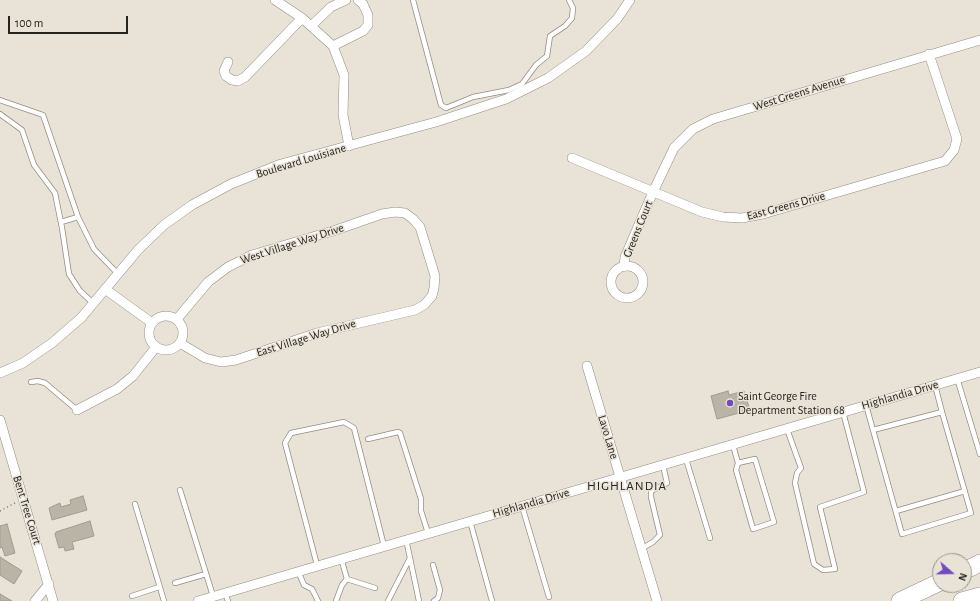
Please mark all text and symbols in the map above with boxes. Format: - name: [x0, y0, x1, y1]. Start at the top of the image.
- scale bar: [10, 8, 130, 34]
- text: 100 m: [15, 17, 43, 29]
- street label: West Greens Avenue: [751, 72, 847, 114]
- street label: Boulevard Louisiane: [254, 140, 348, 182]
- street label: East Greens Drive: [745, 189, 827, 223]
- street label: Greens Court: [620, 198, 656, 260]
- street label: West Village Way Drive: [238, 220, 346, 268]
- street label: East Village Way Drive: [254, 316, 358, 360]
- street label: Highlandia Drive: [860, 377, 940, 413]
- place label: Saint George Fire Department Station 68: [738, 389, 845, 417]
- marker: Saint George Fire Department Station 68: [725, 398, 735, 408]
- street label: Lavo Lane: [594, 413, 622, 461]
- street label: Bent Tree Court: [10, 474, 44, 546]
- district label: HIGHLANDIA: [587, 478, 667, 494]
- street label: Highlandia Drive: [491, 485, 571, 521]
- north arrow: [932, 553, 972, 593]
- text: N: [956, 571, 969, 582]

